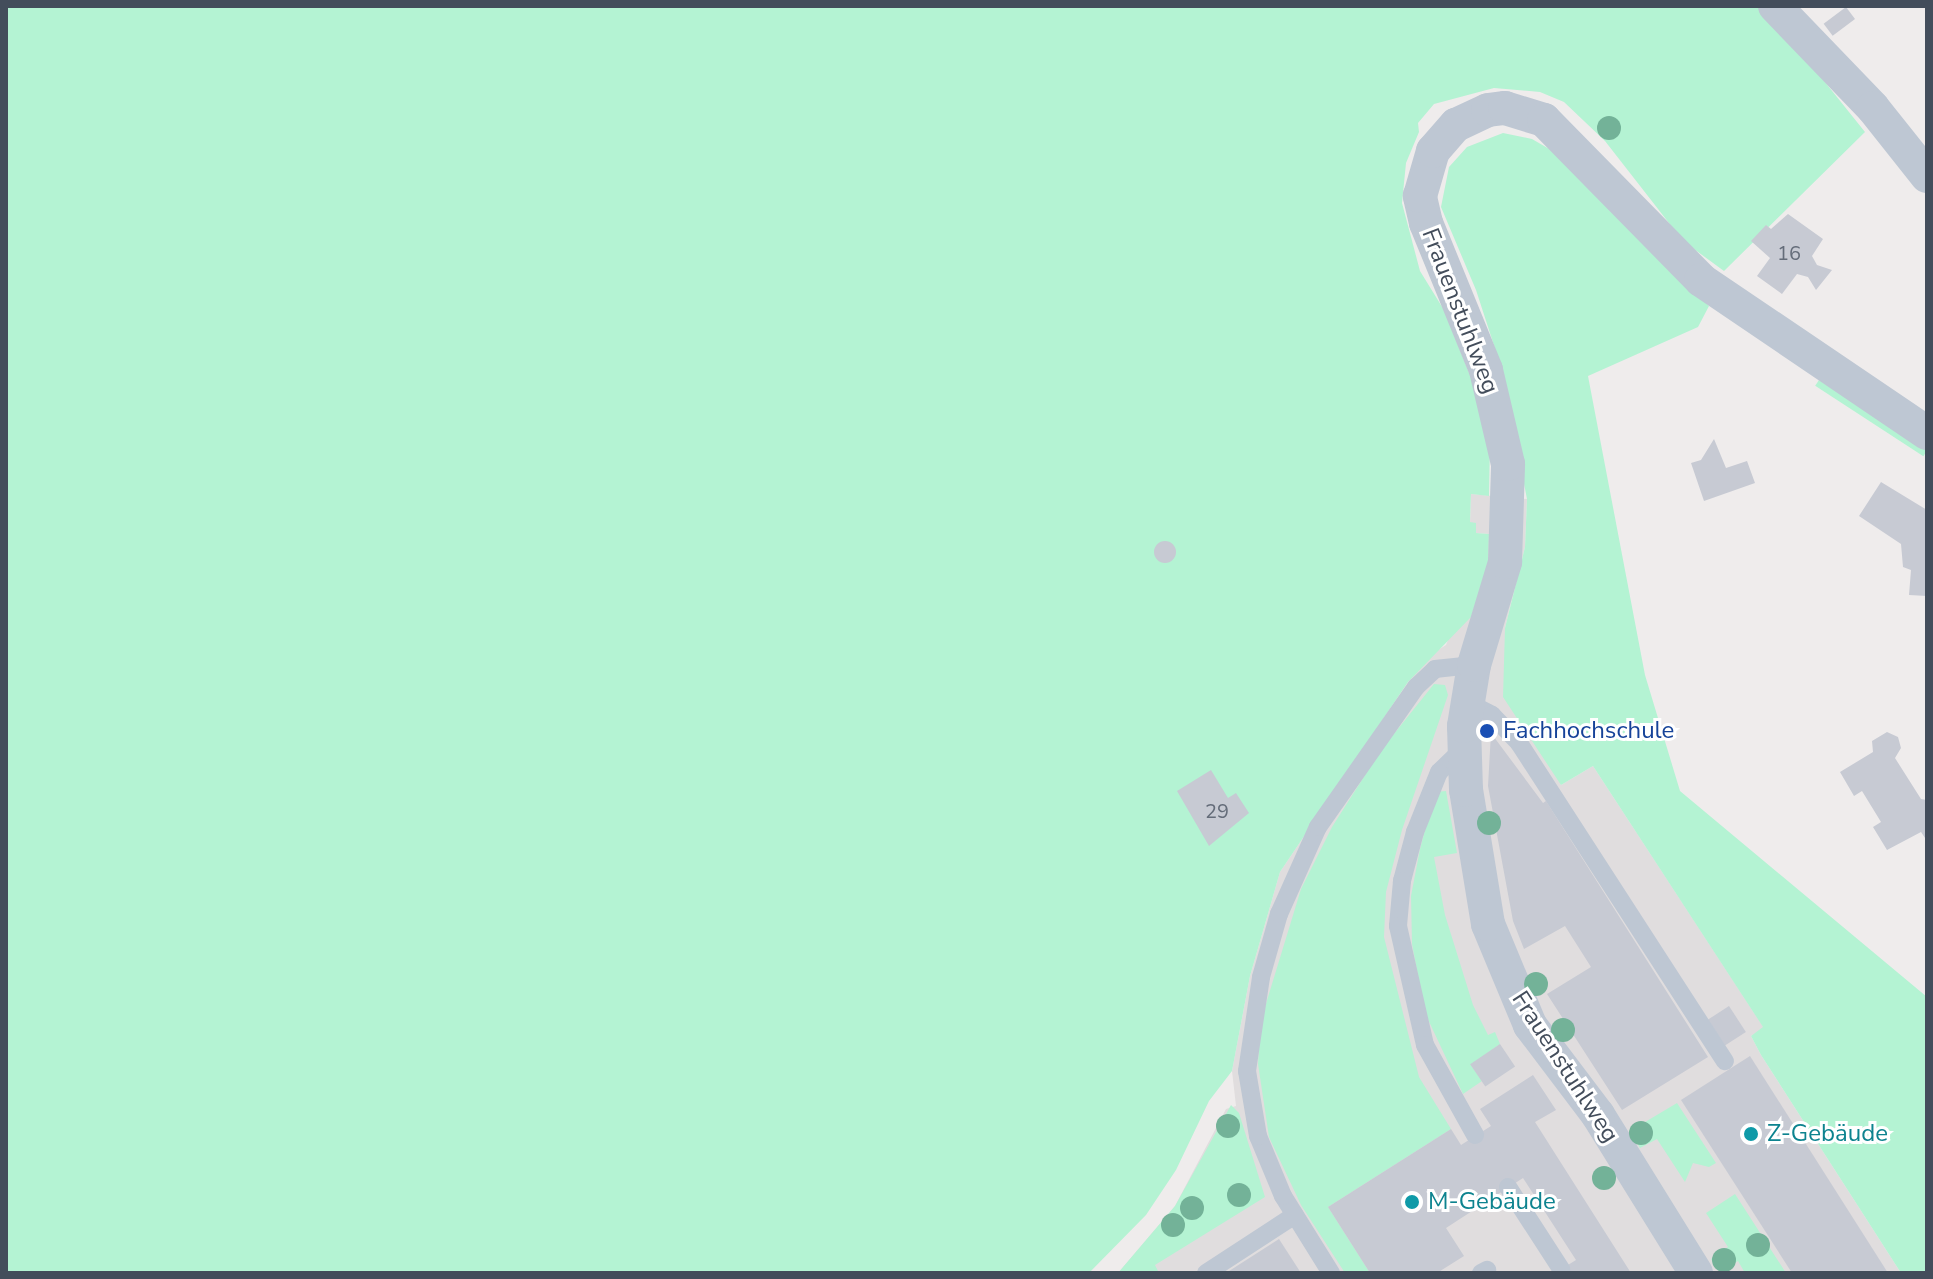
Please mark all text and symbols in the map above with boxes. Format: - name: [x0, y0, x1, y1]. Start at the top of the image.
- street label: Frauenstuhlweg: [1415, 224, 1505, 398]
- house number: 16: [1777, 241, 1801, 265]
- place label: Fachhochschule: [1503, 717, 1674, 745]
- marker: Fachhochschule: [1478, 722, 1496, 740]
- house number: 29: [1205, 799, 1229, 823]
- street label: Frauenstuhlweg: [1505, 986, 1625, 1148]
- place label: Z-Gebäude: [1767, 1120, 1888, 1148]
- marker: Z-Gebäude: [1742, 1125, 1760, 1143]
- place label: M-Gebäude: [1428, 1188, 1556, 1216]
- marker: M-Gebäude: [1403, 1193, 1421, 1211]

